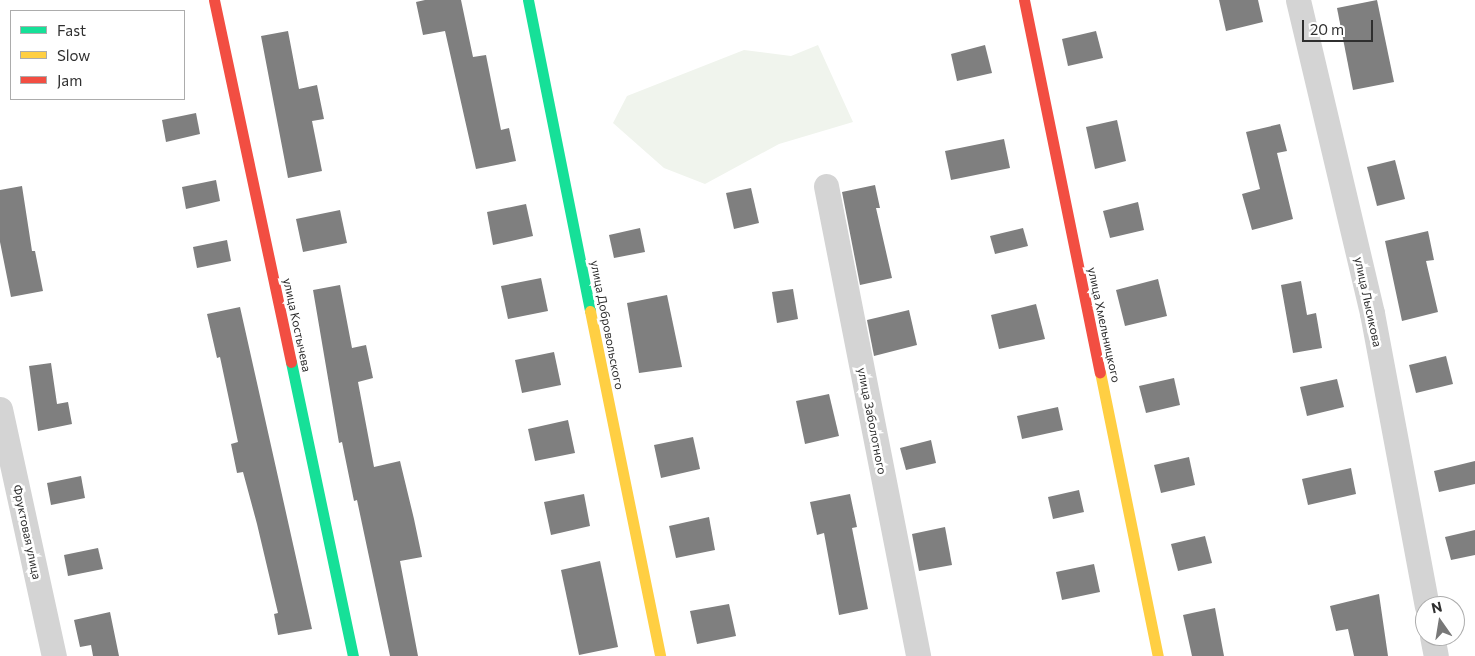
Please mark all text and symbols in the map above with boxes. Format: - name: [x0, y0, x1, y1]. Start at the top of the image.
- legend: [10, 10, 185, 100]
- scale bar: [1305, 10, 1376, 42]
- text: 20 m: [1310, 20, 1344, 38]
- text: Fast: [57, 21, 86, 39]
- text: Slow: [57, 46, 90, 64]
- text: Jam: [57, 71, 82, 89]
- street label: улица Лысикова: [1351, 256, 1385, 348]
- street label: улица Добровольского: [587, 259, 627, 391]
- street label: улица Хмельницкого: [1085, 266, 1123, 384]
- street label: улица Костычева: [280, 277, 314, 373]
- street label: улица Заболотного: [855, 366, 889, 476]
- street label: Фруктовая улица: [10, 483, 44, 581]
- north arrow: [1415, 596, 1465, 646]
- text: N: [1430, 597, 1444, 616]

